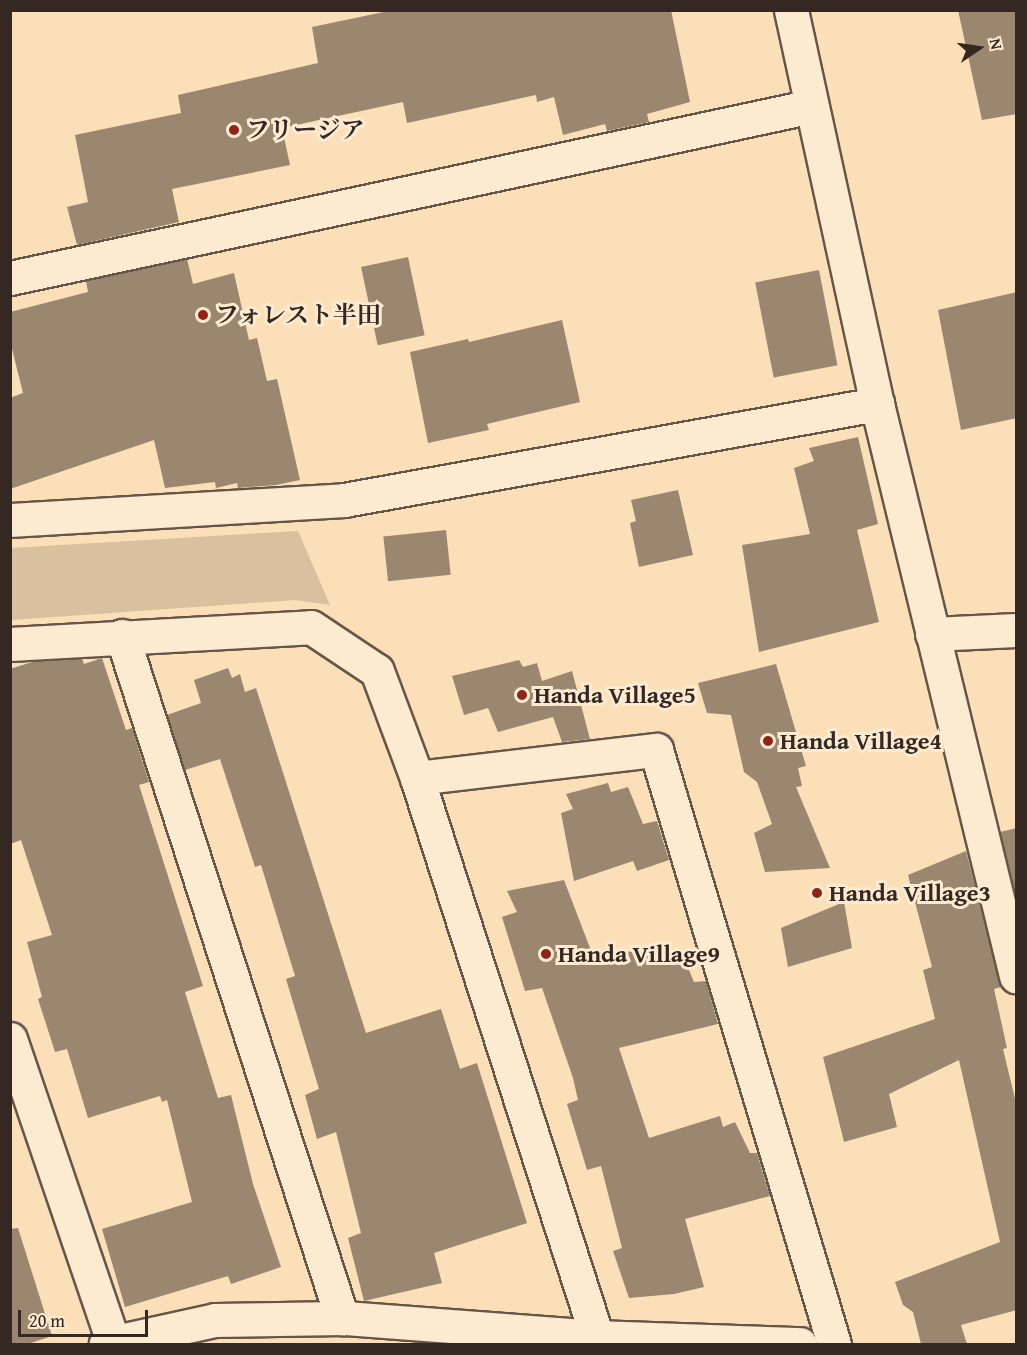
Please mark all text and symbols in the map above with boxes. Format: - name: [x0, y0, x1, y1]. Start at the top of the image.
- north arrow: [949, 18, 1009, 78]
- text: N: [984, 36, 1009, 52]
- place label: フリージア: [246, 116, 366, 144]
- marker: フリージア: [227, 123, 241, 137]
- place label: フォレスト半田: [215, 301, 383, 329]
- marker: フォレスト半田: [196, 308, 210, 322]
- place label: Handa Village5: [534, 681, 696, 709]
- marker: Handa Village5: [515, 688, 529, 702]
- place label: Handa Village4: [780, 727, 942, 755]
- marker: Handa Village4: [761, 734, 775, 748]
- place label: Handa Village3: [829, 879, 991, 907]
- marker: Handa Village3: [810, 886, 824, 900]
- place label: Handa Village9: [558, 940, 720, 968]
- marker: Handa Village9: [539, 947, 553, 961]
- scale bar: [21, 1298, 152, 1336]
- text: 20 m: [29, 1307, 65, 1334]

